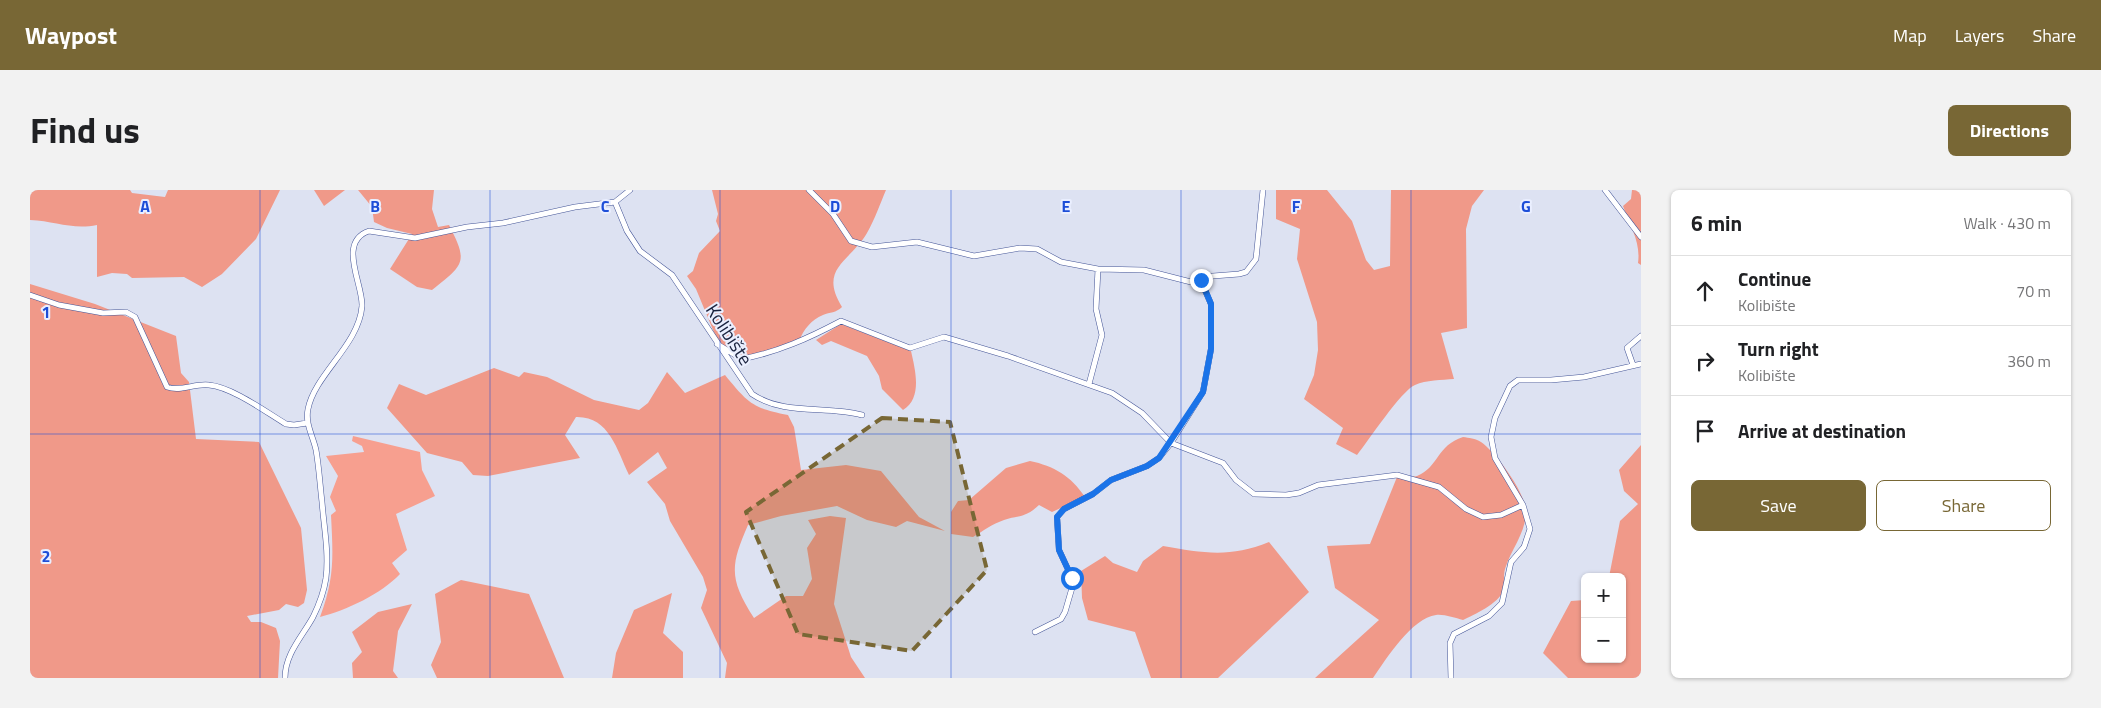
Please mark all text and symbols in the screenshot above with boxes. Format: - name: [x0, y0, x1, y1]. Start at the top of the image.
- text: Waypost: [25, 17, 117, 53]
- text: Map: [1893, 22, 1927, 49]
- text: Layers: [1955, 22, 2004, 49]
- text: Share: [2032, 22, 2076, 49]
- text: Find us: [30, 103, 140, 157]
- button: Directions: [1948, 105, 2071, 156]
- text: A: [140, 194, 150, 218]
- text: B: [370, 194, 380, 218]
- text: C: [601, 194, 610, 218]
- text: D: [830, 194, 840, 218]
- text: E: [1062, 194, 1071, 218]
- text: F: [1292, 194, 1301, 218]
- text: G: [1521, 194, 1531, 218]
- text: 6 min: [1691, 207, 1742, 239]
- text: Walk · 430 m: [1963, 211, 2051, 235]
- text: Continue: [1738, 264, 1811, 293]
- route end: [1190, 269, 1213, 292]
- icon: ahead: [1691, 277, 1719, 305]
- text: 70 m: [2016, 279, 2051, 303]
- text: Kolibište: [1738, 293, 1796, 317]
- street label: Kolibište: [699, 297, 761, 371]
- text: 1: [42, 300, 50, 324]
- text: Turn right: [1738, 334, 1819, 363]
- icon: right: [1691, 347, 1719, 375]
- text: 360 m: [2007, 349, 2051, 373]
- text: Kolibište: [1738, 363, 1796, 387]
- text: Arrive at destination: [1738, 416, 1906, 445]
- icon: arrive: [1691, 417, 1719, 445]
- button: Save: [1691, 480, 1866, 531]
- button: Share: [1876, 480, 2051, 531]
- text: 2: [42, 544, 50, 568]
- route start: [1061, 567, 1084, 590]
- map controls: [1581, 573, 1626, 663]
- button: +: [1581, 573, 1626, 618]
- button: −: [1581, 618, 1626, 663]

